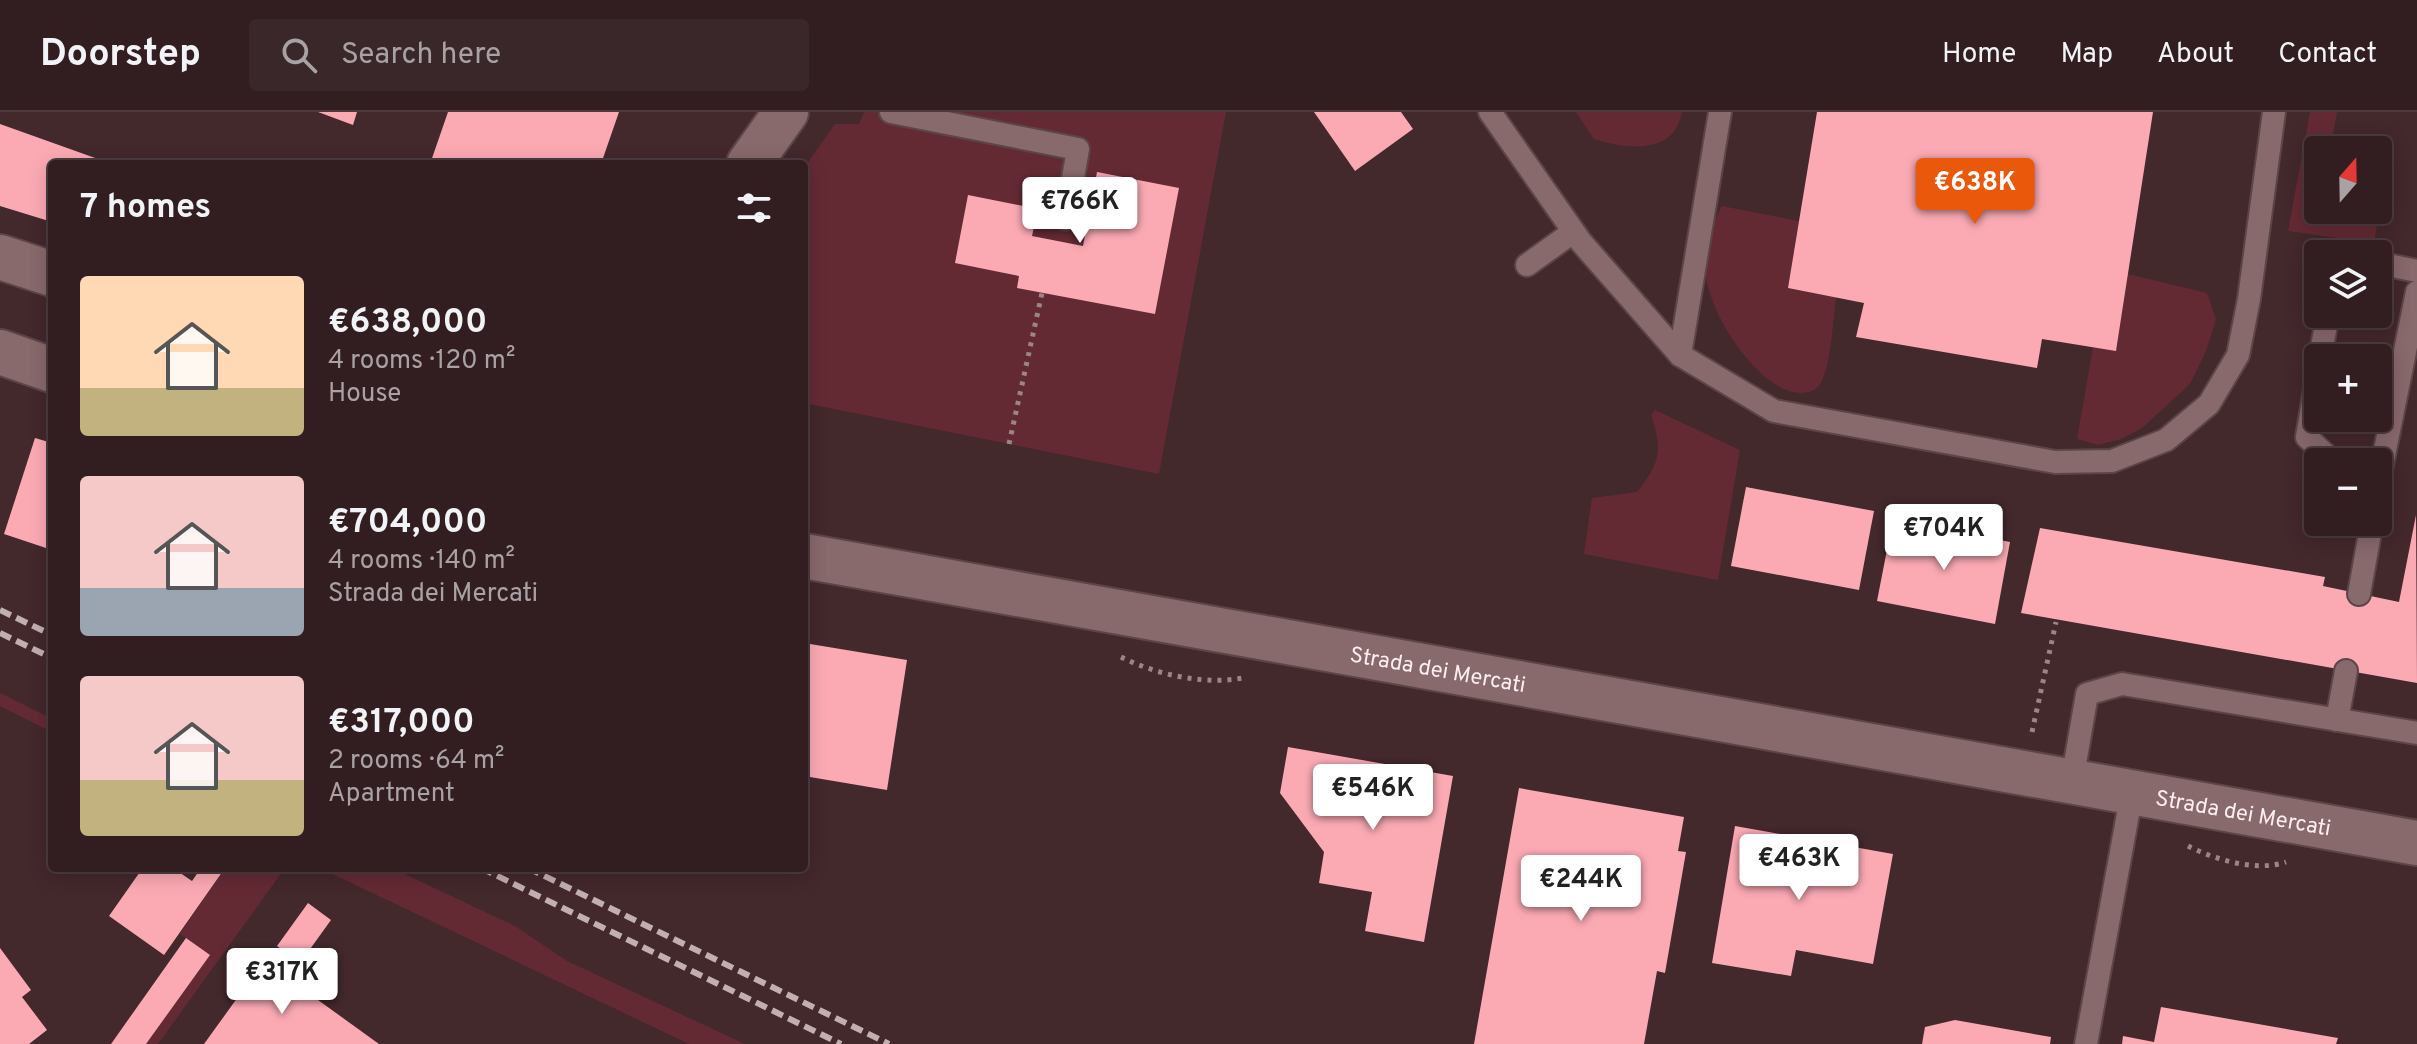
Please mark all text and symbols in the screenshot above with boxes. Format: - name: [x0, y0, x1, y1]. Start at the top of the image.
- search box: [249, 19, 809, 91]
- text: Doorstep: [40, 31, 201, 80]
- icon: search: [277, 33, 321, 77]
- text: Search here: [341, 37, 501, 74]
- text: Home: [1942, 37, 2016, 73]
- text: Map: [2060, 37, 2113, 73]
- text: About: [2157, 37, 2234, 73]
- text: Contact: [2278, 37, 2377, 73]
- north arrow: [2304, 136, 2392, 224]
- map controls: [2304, 136, 2392, 536]
- pin: €638K: [1919, 158, 2031, 226]
- text: €638K: [1934, 167, 2016, 200]
- pin: €766K: [1024, 177, 1136, 245]
- icon: filters: [732, 186, 776, 230]
- text: €766K: [1040, 186, 1120, 219]
- text: 7 homes: [80, 187, 211, 230]
- button: layers: [2304, 240, 2392, 328]
- text: €638,000: [328, 302, 487, 345]
- icon: home: [144, 308, 240, 404]
- button: +: [2304, 344, 2392, 432]
- text: 4 rooms · 120 m²: [328, 345, 515, 378]
- text: House: [328, 378, 401, 411]
- button: −: [2304, 448, 2392, 536]
- text: €704,000: [328, 502, 487, 545]
- pin: €704K: [1888, 504, 2000, 572]
- icon: home: [144, 508, 240, 604]
- text: €704K: [1903, 513, 1985, 546]
- text: 4 rooms · 140 m²: [328, 545, 515, 578]
- text: Strada dei Mercati: [328, 578, 538, 611]
- street label: Strada dei Mercati: [1348, 642, 1528, 700]
- text: €317,000: [328, 702, 475, 745]
- icon: home: [144, 708, 240, 804]
- text: 2 rooms · 64 m²: [328, 745, 504, 778]
- pin: €546K: [1317, 764, 1429, 832]
- text: €546K: [1331, 773, 1415, 806]
- text: Apartment: [328, 778, 455, 811]
- street label: Strada dei Mercati: [2153, 786, 2333, 843]
- pin: €463K: [1743, 834, 1855, 902]
- text: €463K: [1757, 843, 1841, 876]
- pin: €244K: [1525, 855, 1637, 923]
- text: €244K: [1539, 864, 1623, 897]
- pin: €317K: [226, 948, 338, 1016]
- text: €317K: [245, 957, 319, 990]

